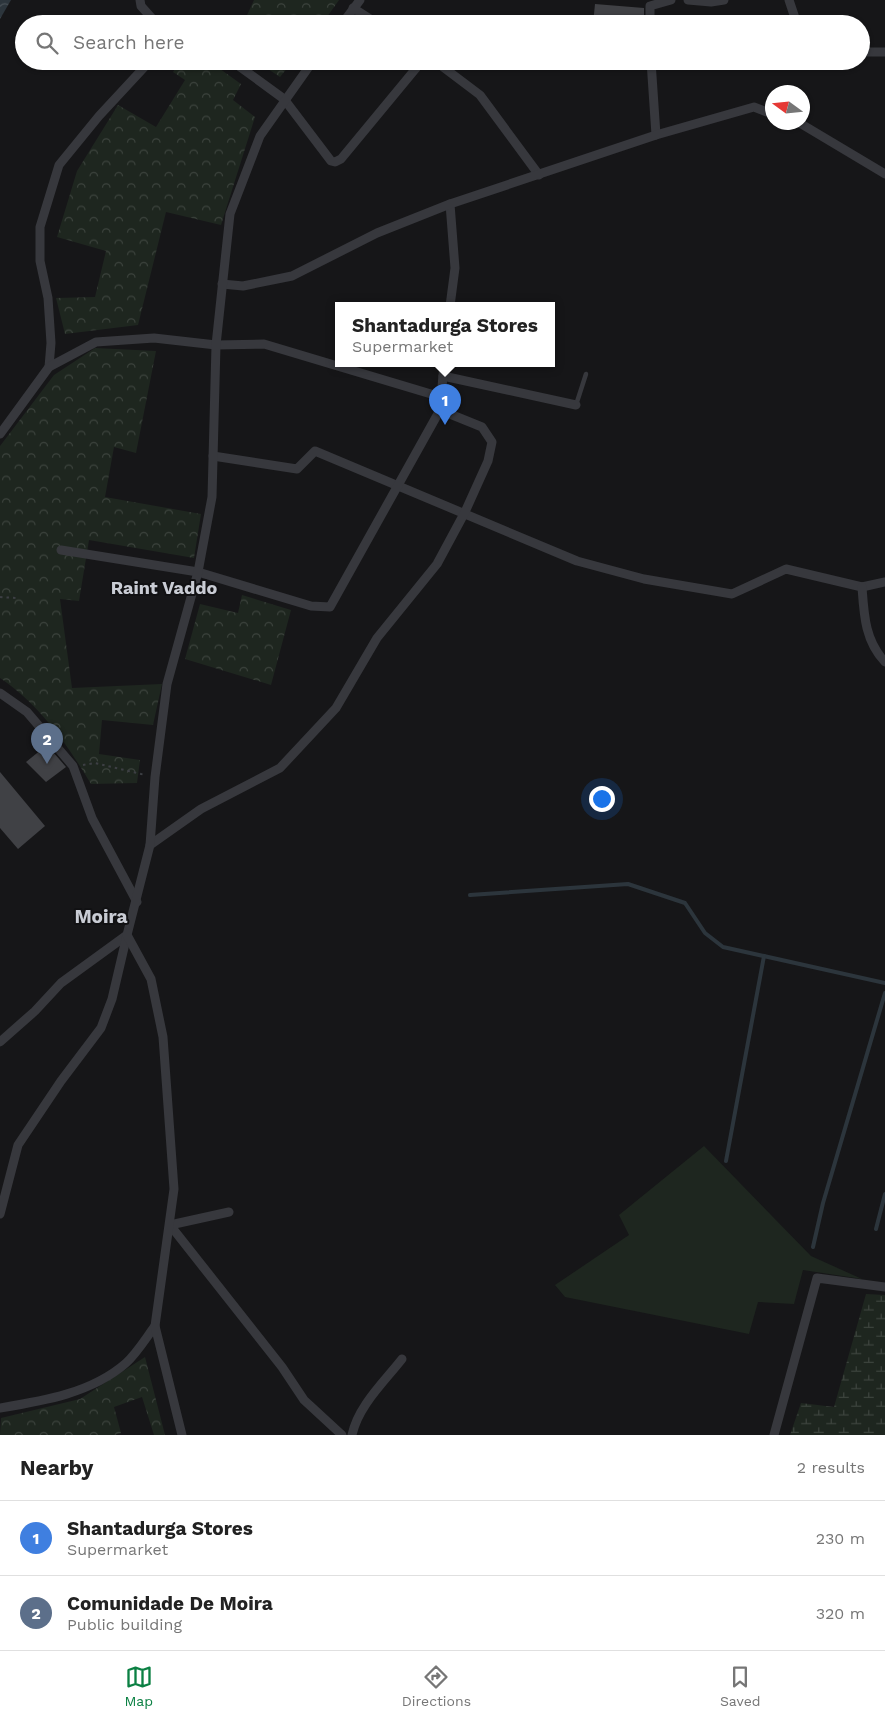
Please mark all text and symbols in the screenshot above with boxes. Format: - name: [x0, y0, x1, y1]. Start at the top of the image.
- search box: [15, 15, 870, 70]
- icon: search: [33, 29, 61, 57]
- text: Search here: [73, 31, 184, 54]
- north arrow: [765, 85, 810, 130]
- popup: [335, 302, 555, 367]
- text: Shantadurga Stores: [352, 314, 538, 337]
- text: Supermarket: [352, 337, 453, 356]
- pin: 1: [429, 384, 461, 425]
- district label: Raint Vaddo: [111, 577, 218, 598]
- pin: 2: [31, 723, 63, 764]
- your location: [589, 786, 615, 812]
- district label: Moira: [74, 905, 128, 928]
- text: Nearby: [20, 1455, 93, 1480]
- text: 2 results: [797, 1458, 865, 1477]
- text: Shantadurga Stores: [67, 1517, 253, 1540]
- text: 1: [33, 1529, 39, 1548]
- text: 230 m: [816, 1529, 865, 1548]
- text: Supermarket: [67, 1540, 168, 1559]
- text: Comunidade De Moira: [67, 1592, 273, 1615]
- text: 2: [31, 1604, 41, 1623]
- text: 320 m: [816, 1604, 865, 1623]
- text: Public building: [67, 1615, 182, 1634]
- tab: Map: [124, 1663, 153, 1709]
- tab: Directions: [402, 1663, 471, 1709]
- tab: Saved: [720, 1663, 761, 1709]

